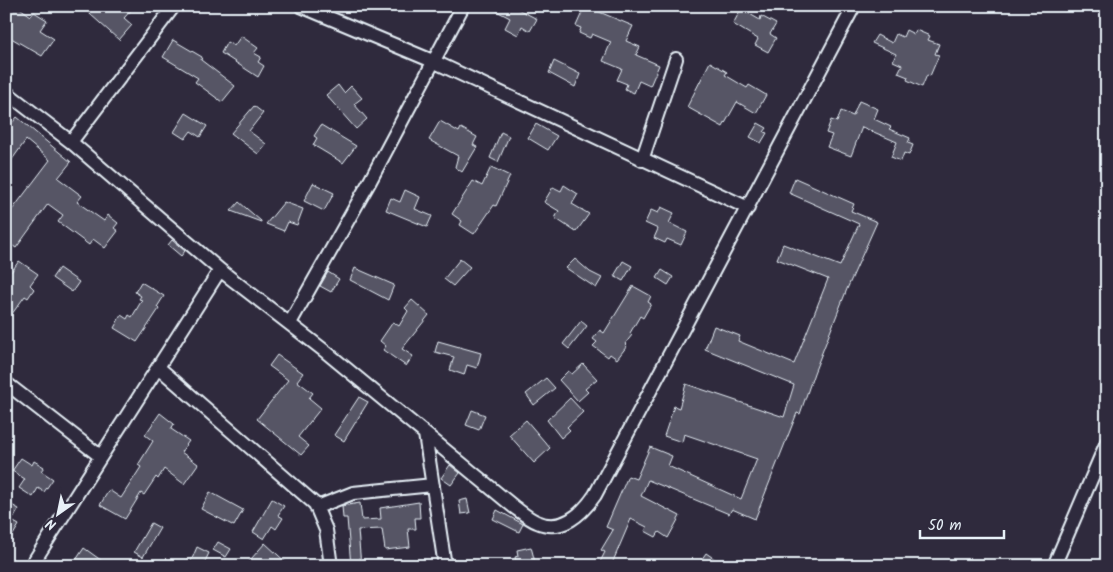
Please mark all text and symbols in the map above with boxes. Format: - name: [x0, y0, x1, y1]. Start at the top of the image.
- north arrow: [32, 490, 82, 540]
- scale bar: [920, 507, 1004, 539]
- text: N: [42, 512, 61, 536]
- text: 50 m: [928, 514, 962, 538]

